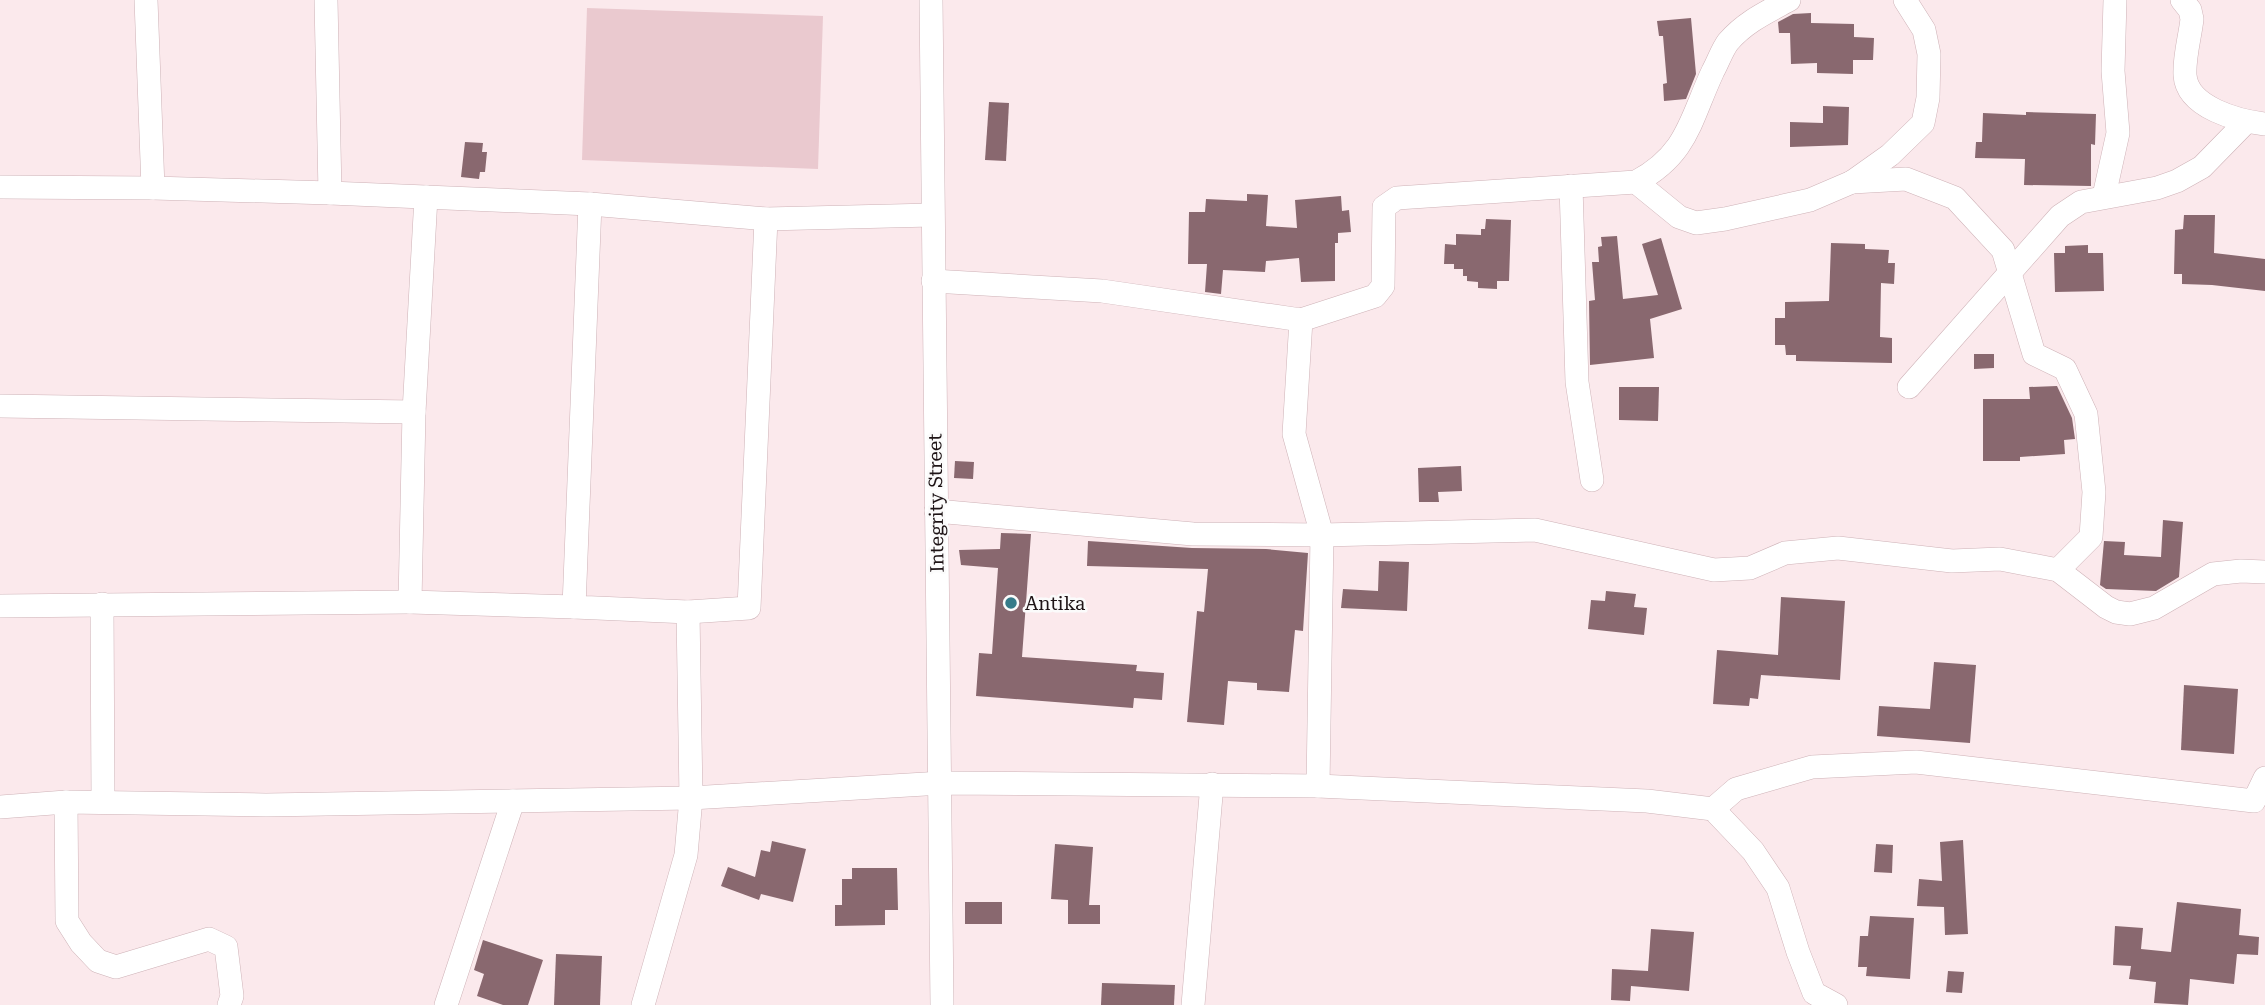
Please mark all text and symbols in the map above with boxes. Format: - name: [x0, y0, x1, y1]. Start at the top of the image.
- street label: Integrity Street: [923, 433, 949, 573]
- place label: Antika: [1025, 592, 1086, 615]
- marker: Antika: [1003, 595, 1019, 611]

